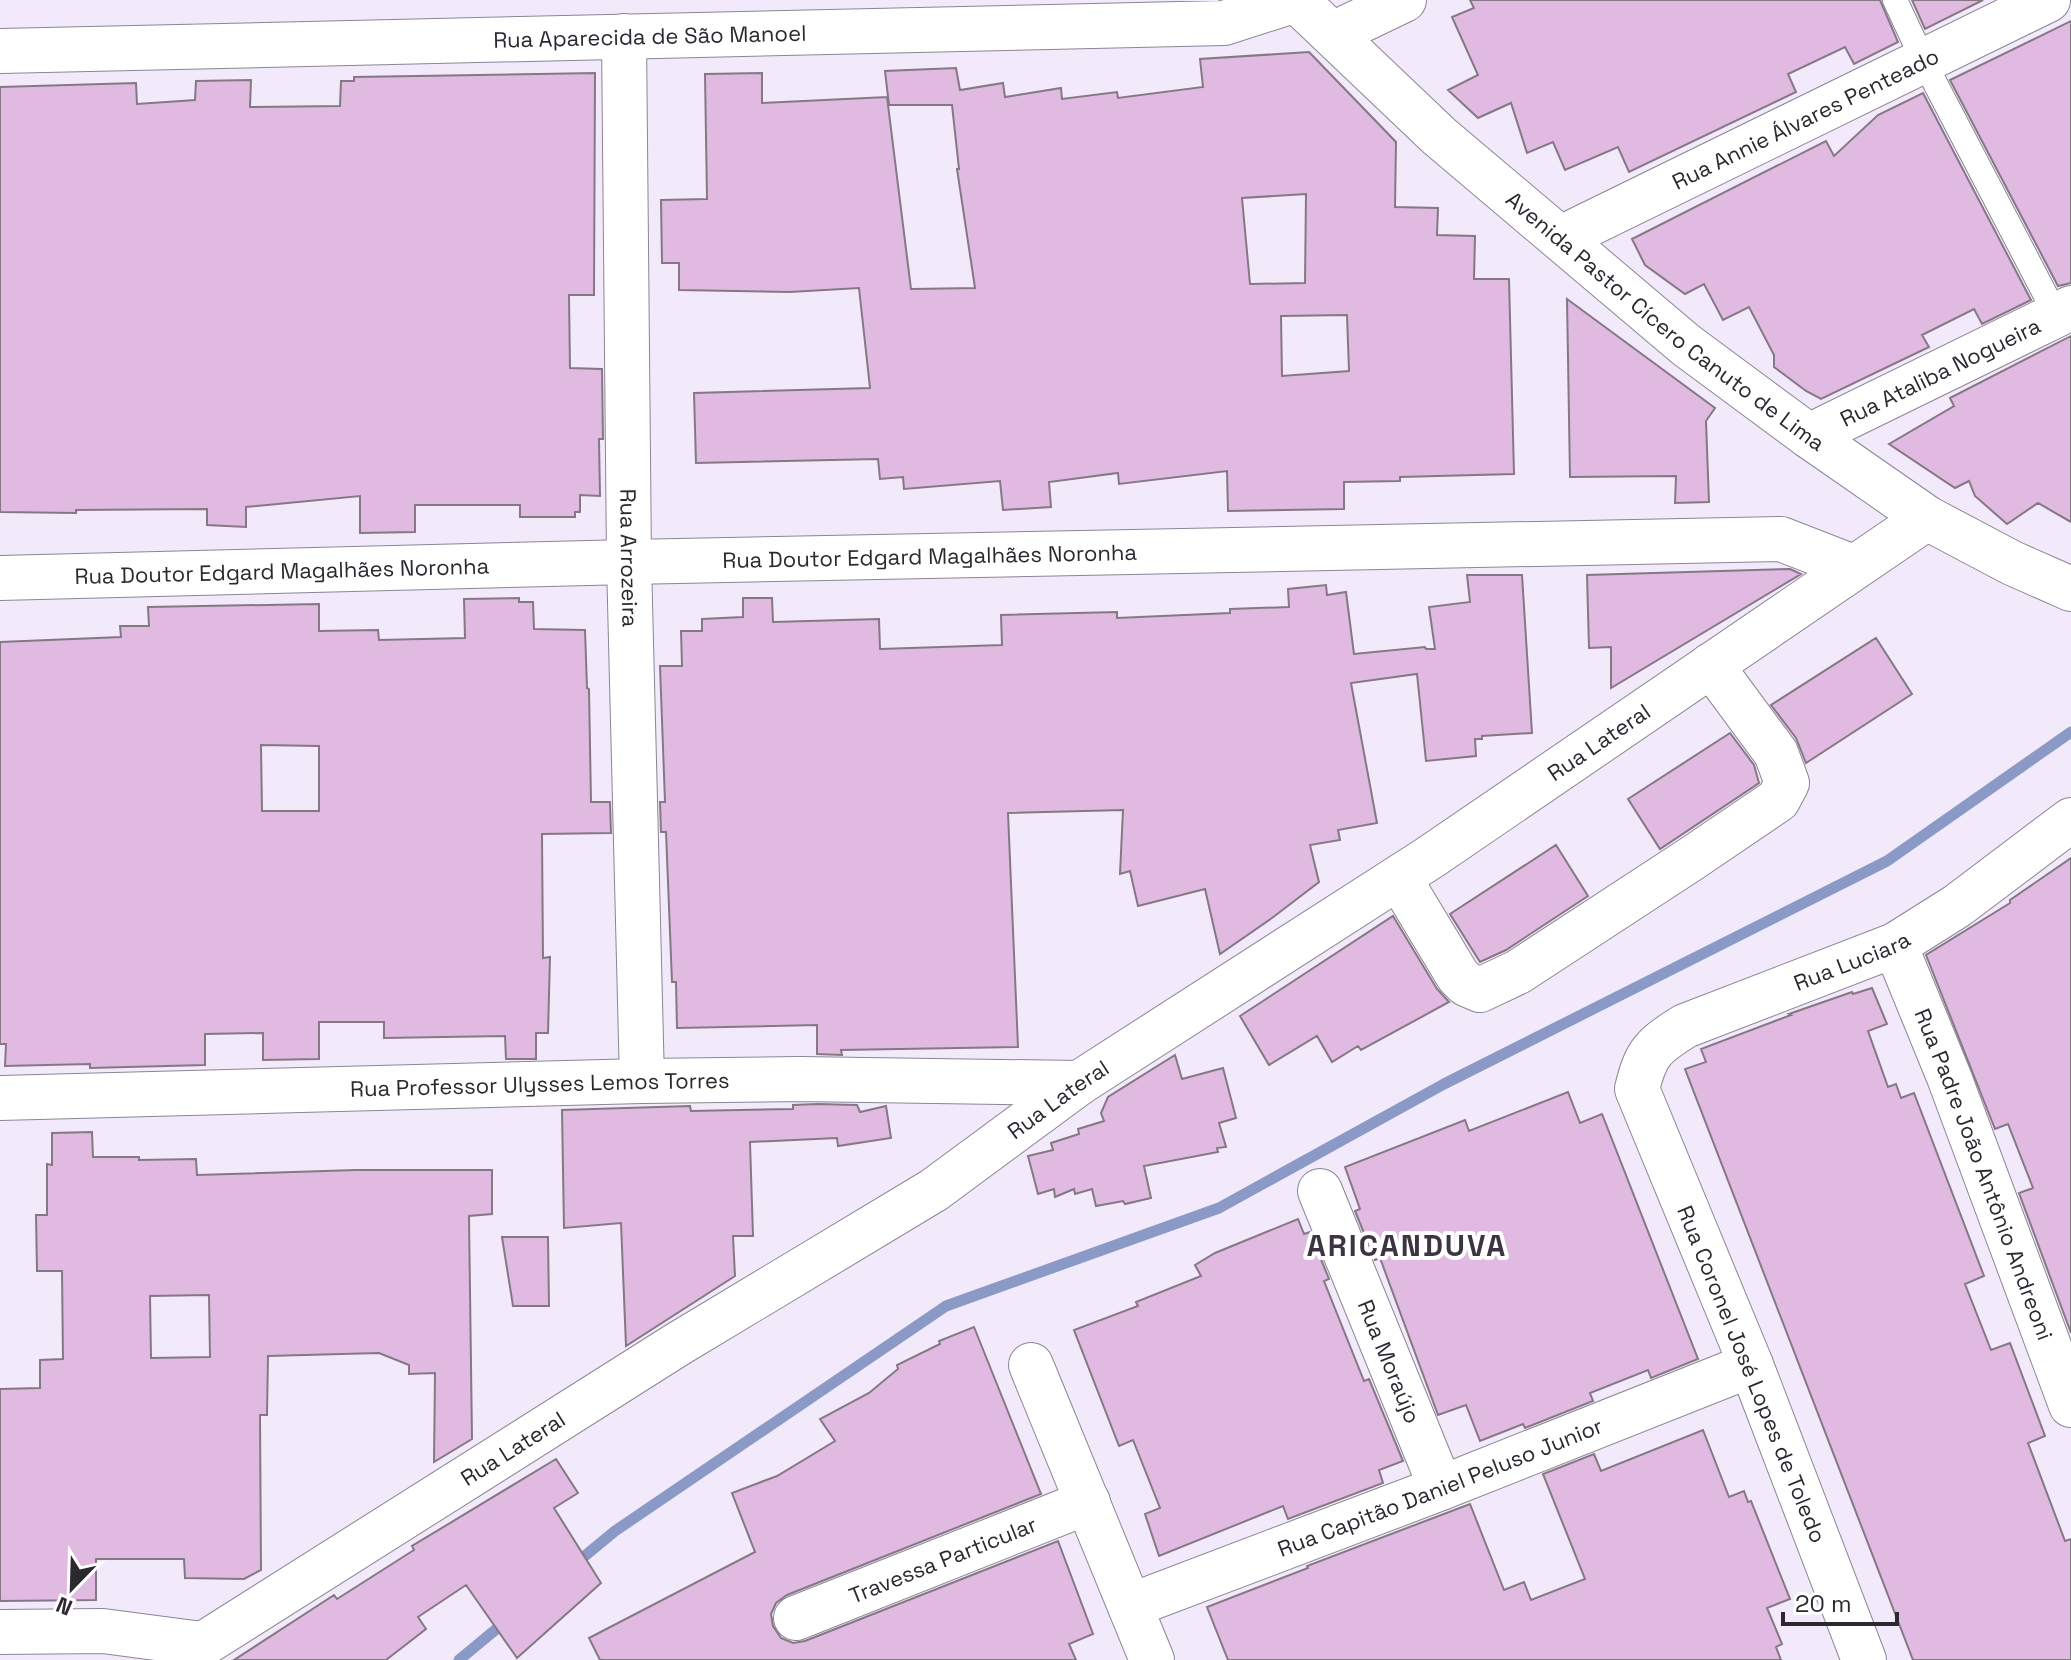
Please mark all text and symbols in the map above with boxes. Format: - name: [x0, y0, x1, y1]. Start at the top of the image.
- street label: Rua Aparecida de São Manoel: [493, 19, 807, 54]
- street label: Rua Annie Álvares Penteado: [1667, 42, 1943, 196]
- street label: Avenida Pastor Cícero Canuto de Lima: [1500, 185, 1831, 457]
- street label: Rua Ataliba Nogueira: [1835, 311, 2045, 433]
- street label: Rua Arrozeira: [614, 488, 645, 628]
- street label: Rua Doutor Edgard Magalhães Noronha: [722, 538, 1138, 574]
- street label: Rua Doutor Edgard Magalhães Noronha: [74, 552, 490, 590]
- street label: Rua Lateral: [1542, 697, 1655, 787]
- street label: Rua Luciara: [1790, 925, 1916, 997]
- street label: Rua Padre João Antônio Andreoni: [1908, 1004, 2060, 1344]
- street label: Rua Lateral: [1002, 1054, 1114, 1145]
- street label: Rua Professor Ulysses Lemos Torres: [350, 1066, 730, 1103]
- street label: Rua Coronel José Lopes de Toledo: [1671, 1201, 1833, 1547]
- district label: ARICANDUVA: [1307, 1226, 1507, 1265]
- street label: Rua Moraújo: [1352, 1295, 1427, 1427]
- street label: Rua Lateral: [455, 1405, 570, 1492]
- street label: Rua Capitão Daniel Peluso Junior: [1274, 1411, 1607, 1563]
- street label: Travessa Particular: [845, 1510, 1041, 1610]
- north arrow: [32, 1548, 112, 1628]
- scale bar: [1783, 1576, 1897, 1626]
- text: 20 m: [1795, 1588, 1852, 1619]
- text: N: [52, 1591, 76, 1622]

